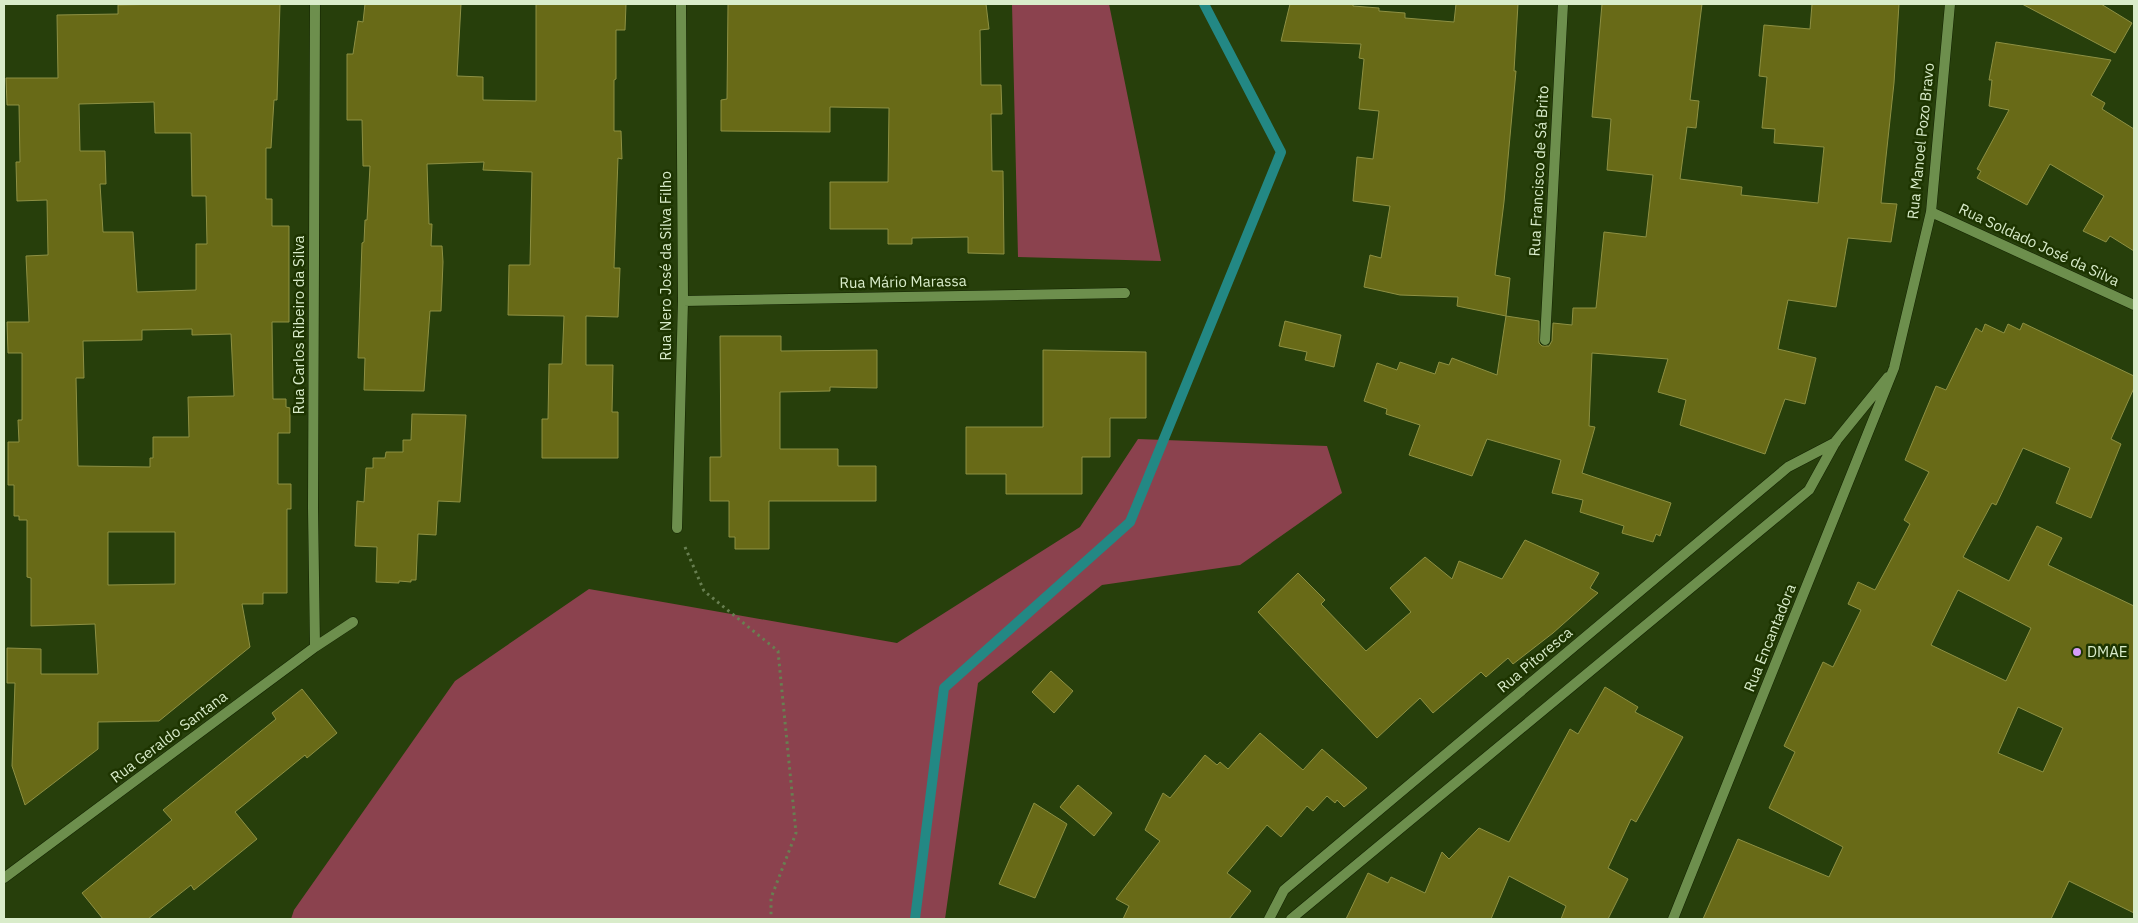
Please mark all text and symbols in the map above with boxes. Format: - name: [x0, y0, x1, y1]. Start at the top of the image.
- street label: Rua Manoel Pozo Bravo: [1903, 62, 1938, 220]
- street label: Rua Francisco de Sá Brito: [1525, 85, 1552, 257]
- street label: Rua Nero José da Silva Filho: [656, 171, 675, 361]
- street label: Rua Soldado José da Silva: [1956, 199, 2123, 290]
- street label: Rua Carlos Ribeiro da Silva: [289, 235, 308, 415]
- street label: Rua Mário Marassa: [839, 271, 967, 292]
- street label: Rua Encantadora: [1739, 581, 1800, 695]
- street label: Rua Pitoresca: [1493, 623, 1576, 697]
- place label: DMAE: [2087, 642, 2128, 661]
- marker: DMAE: [2071, 646, 2083, 658]
- street label: Rua Geraldo Santana: [106, 686, 231, 787]

